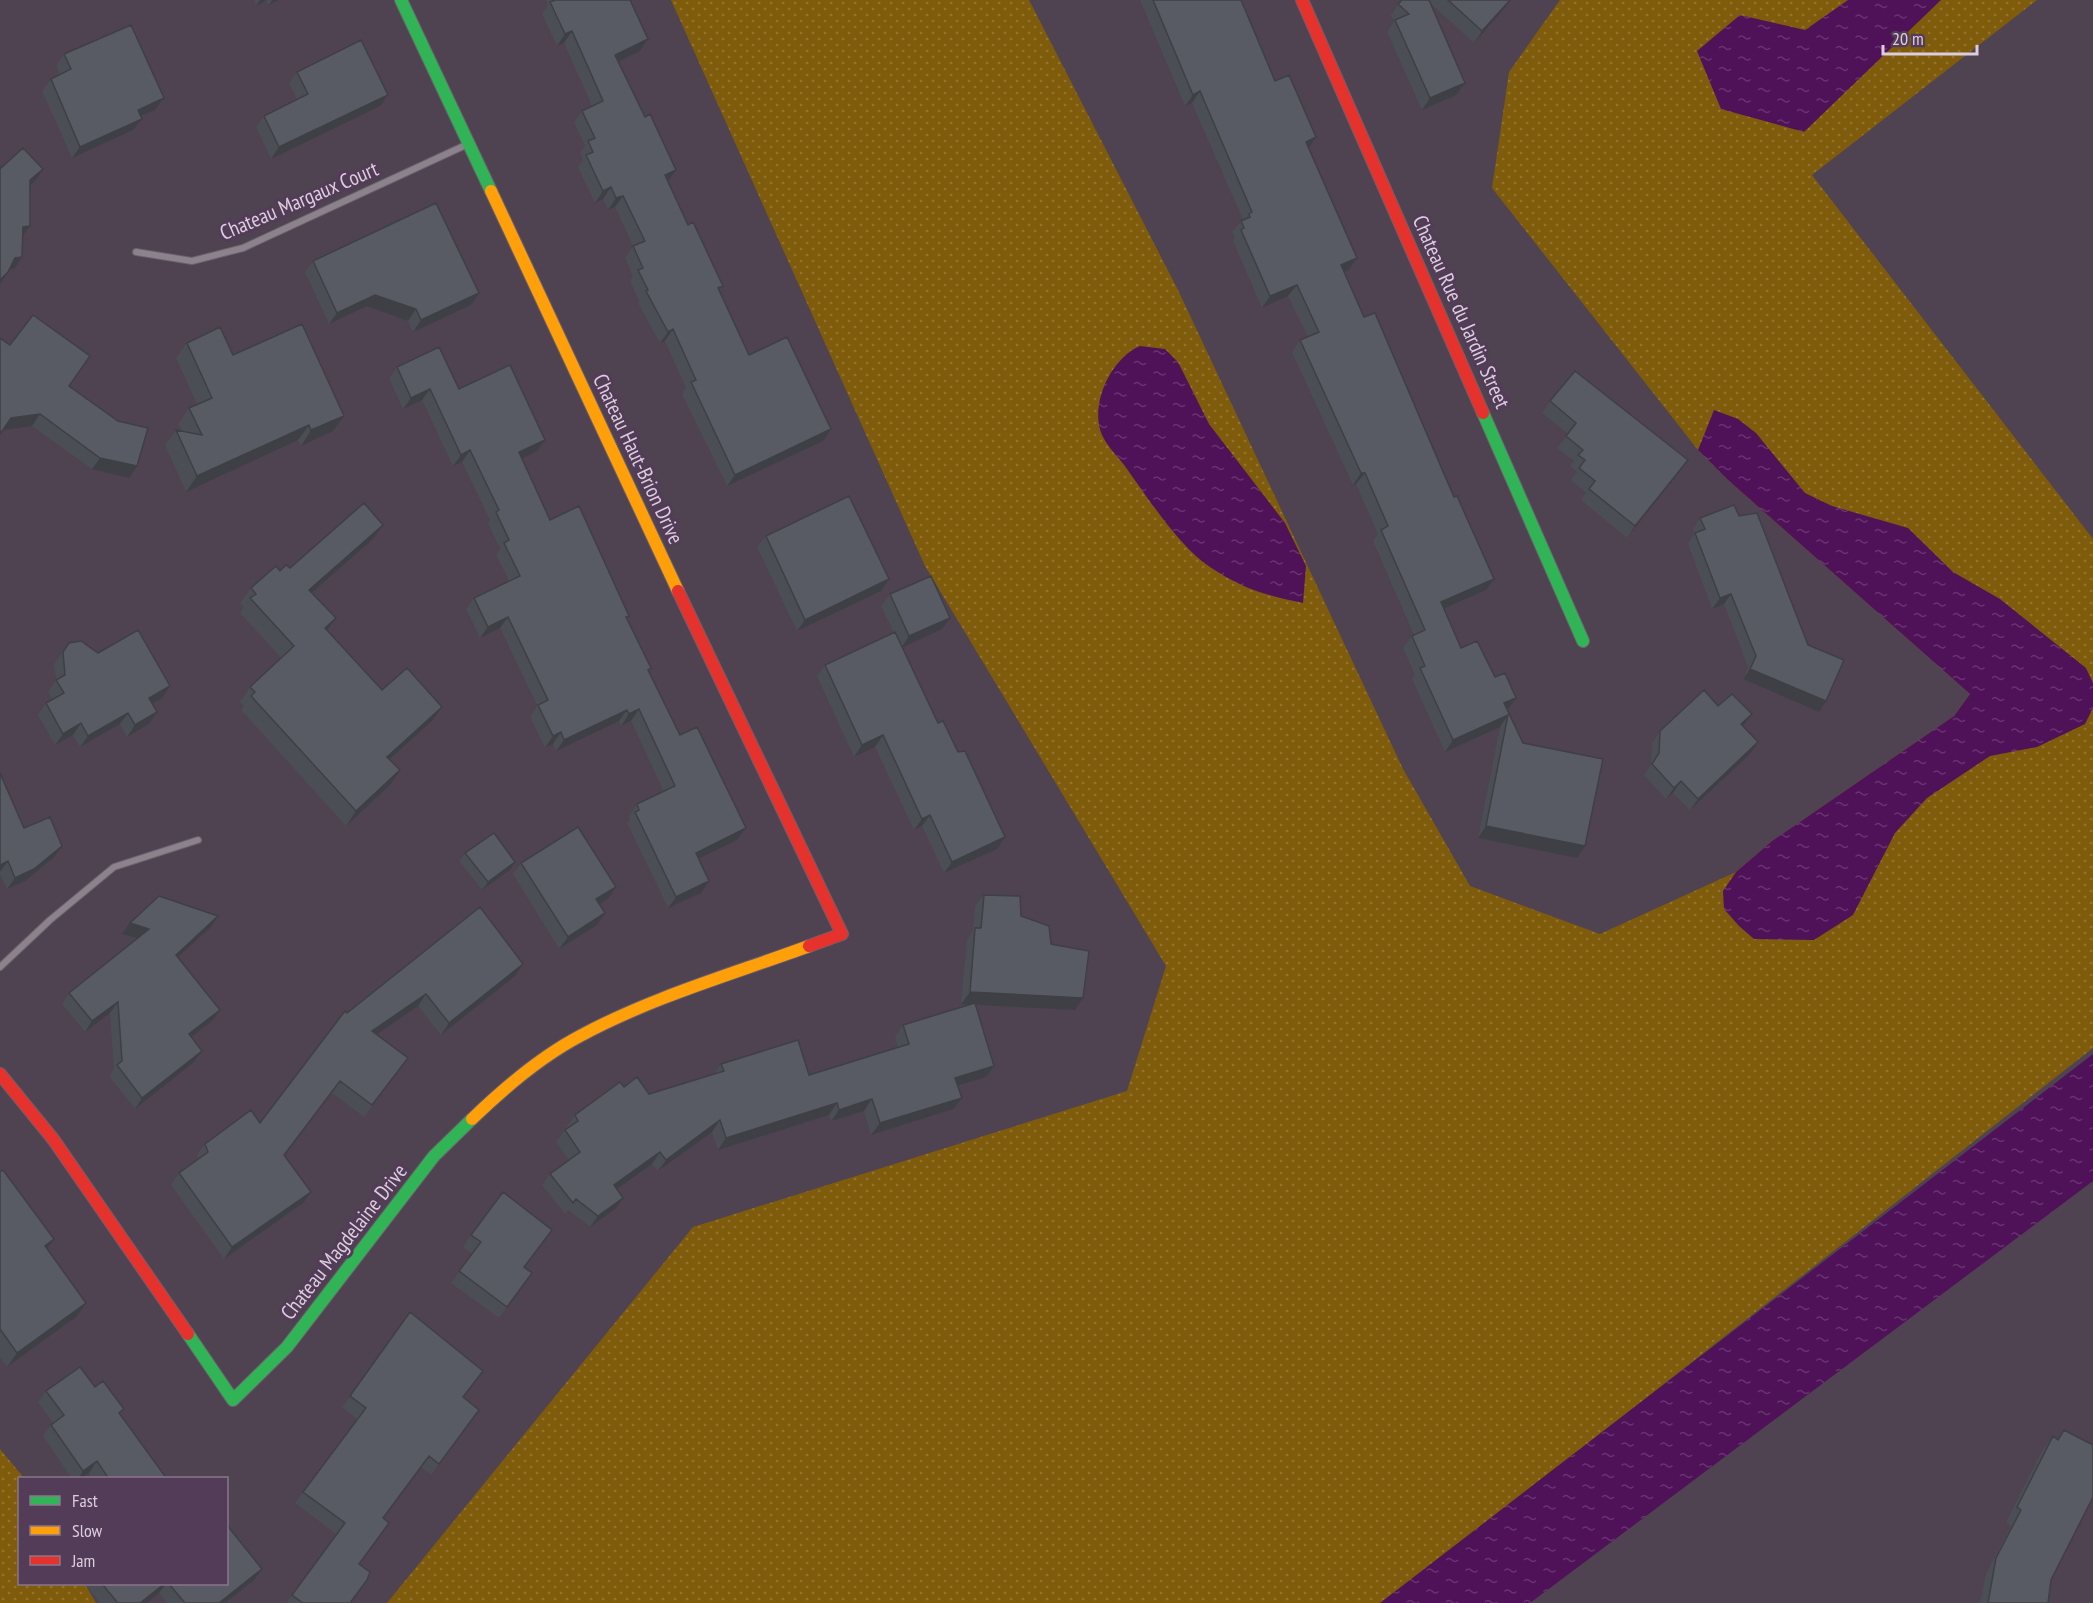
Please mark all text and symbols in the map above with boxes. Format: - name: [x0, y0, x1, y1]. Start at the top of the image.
- scale bar: [1883, 18, 1978, 56]
- text: 20 m: [1892, 27, 1924, 50]
- street label: Chateau Margaux Court: [216, 155, 382, 246]
- street label: Chateau Rue du Jardin Street: [1407, 211, 1516, 413]
- street label: Chateau Haut-Brion Drive: [587, 369, 690, 548]
- street label: Chateau Magdelaine Drive: [274, 1158, 413, 1325]
- legend: [18, 1477, 228, 1585]
- text: Fast: [72, 1489, 98, 1512]
- text: Slow: [72, 1519, 103, 1542]
- text: Jam: [71, 1549, 95, 1572]

